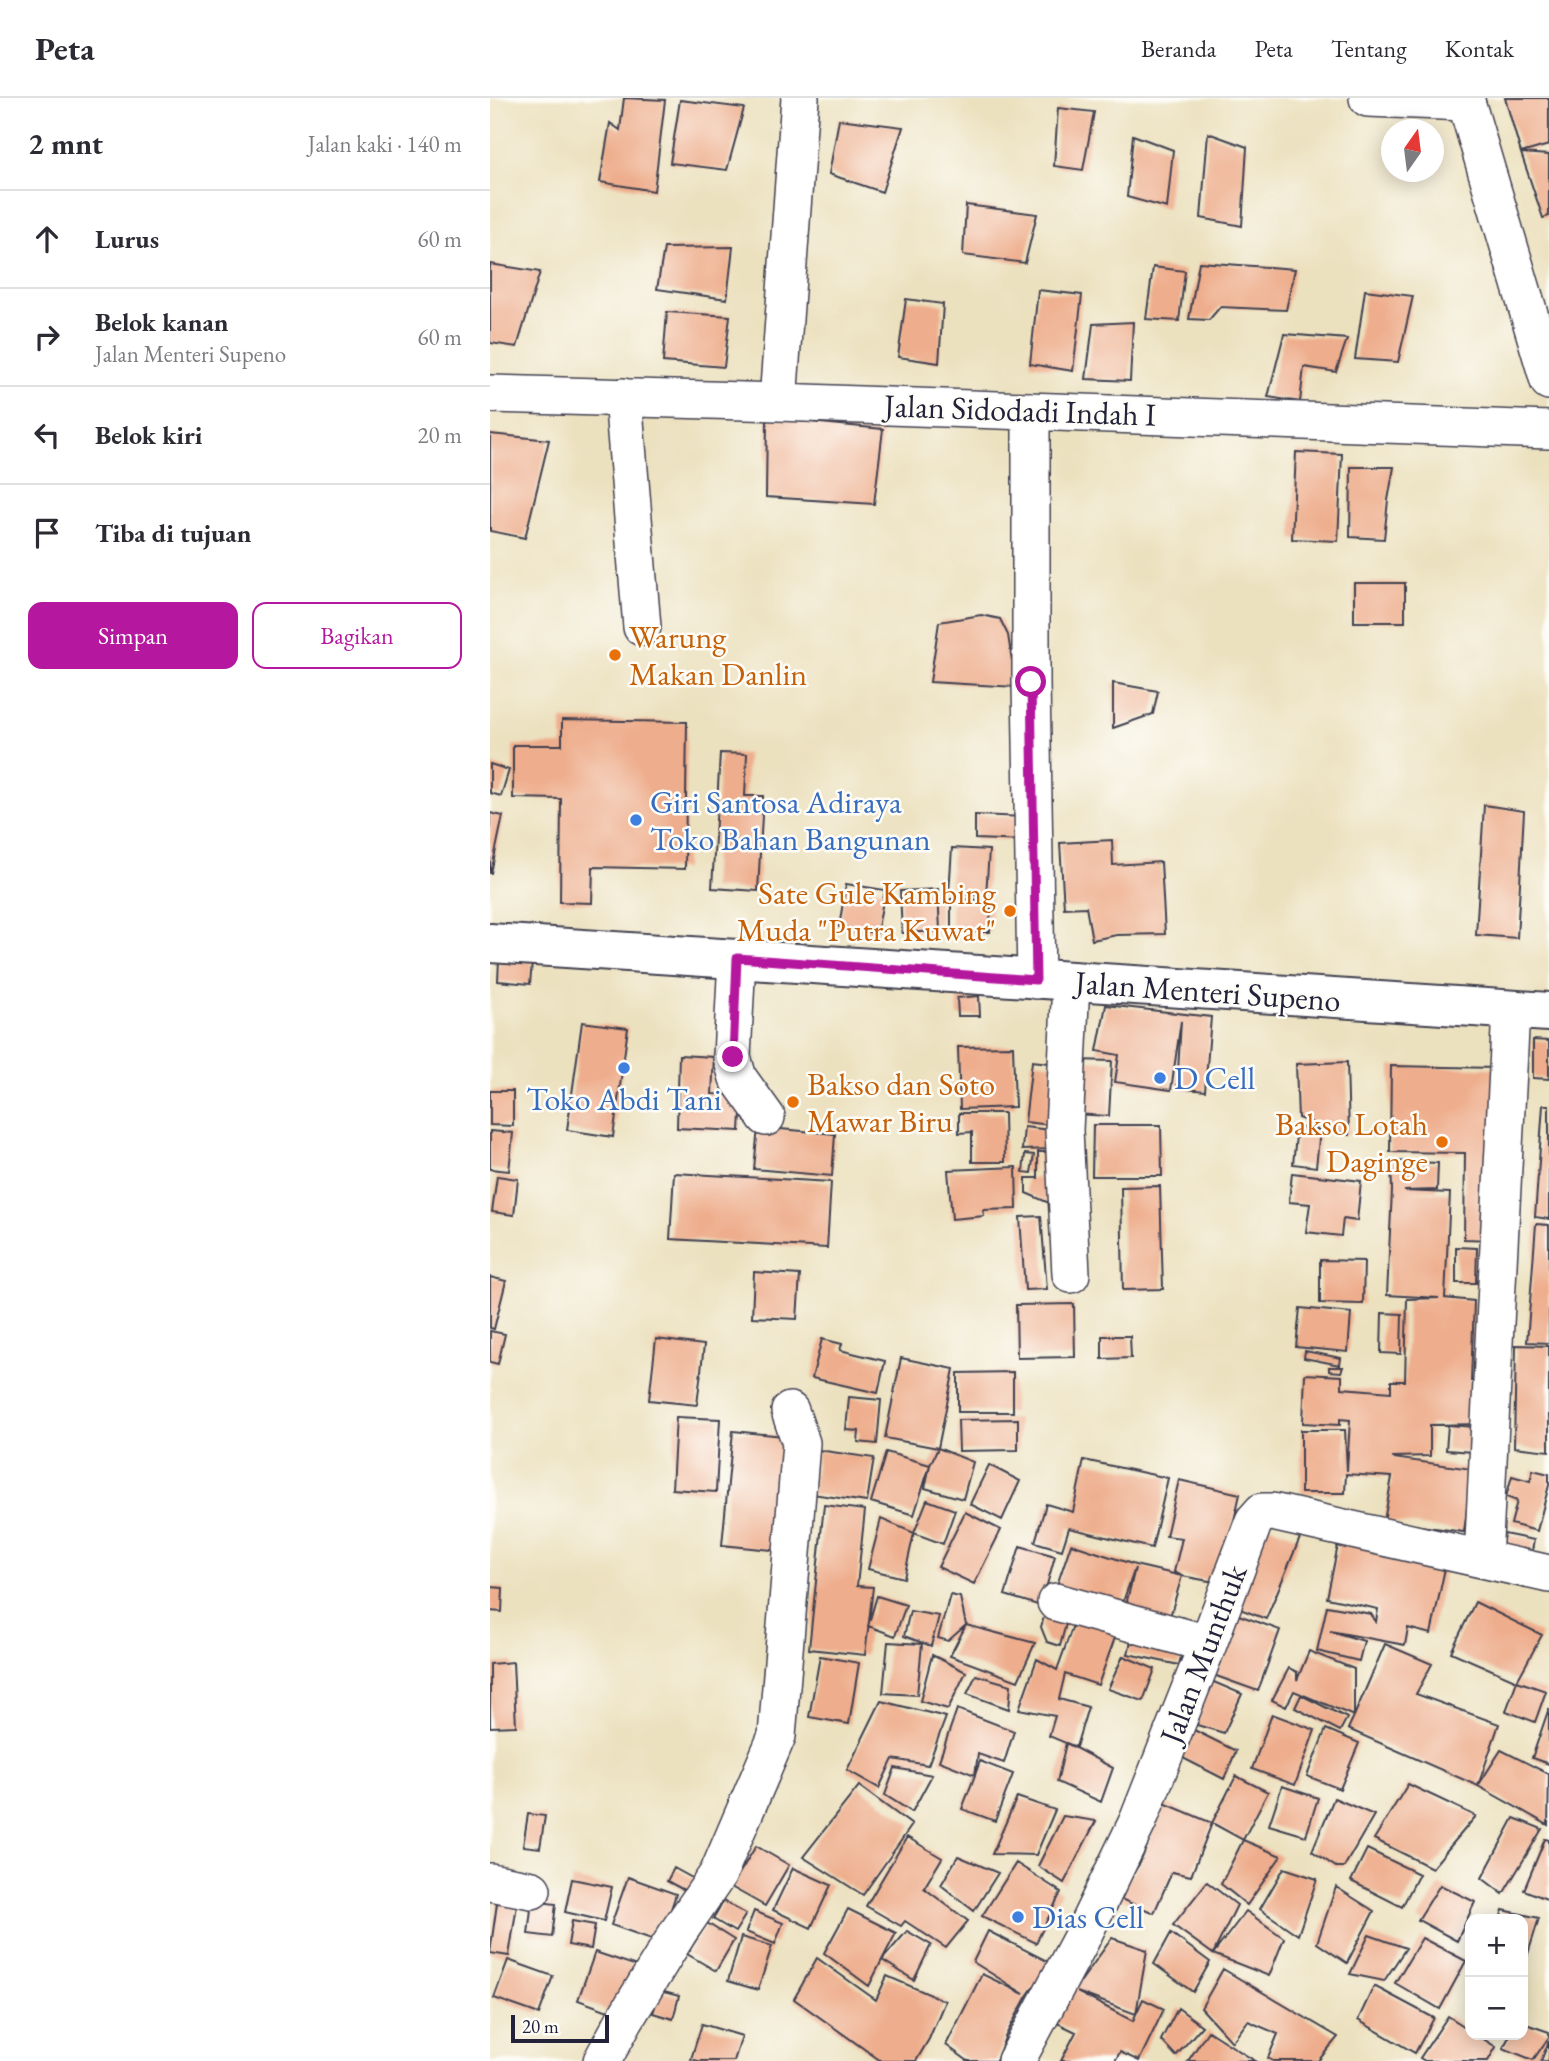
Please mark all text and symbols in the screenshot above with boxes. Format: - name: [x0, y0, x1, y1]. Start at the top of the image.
- text: Peta: [35, 27, 95, 70]
- text: Beranda: [1141, 33, 1216, 64]
- text: Peta: [1254, 33, 1293, 64]
- text: Tentang: [1331, 33, 1407, 64]
- text: Kontak: [1445, 33, 1514, 64]
- north arrow: [1381, 119, 1444, 182]
- text: 2 mnt: [28, 124, 103, 163]
- text: Jalan kaki · 140 m: [308, 129, 462, 159]
- icon: ahead: [28, 220, 66, 258]
- text: Lurus: [95, 222, 159, 256]
- text: 60 m: [417, 224, 462, 254]
- text: Belok kanan: [95, 305, 229, 339]
- icon: right: [28, 318, 66, 356]
- text: 60 m: [417, 322, 462, 352]
- text: Jalan Menteri Supeno: [95, 339, 286, 369]
- street label: Jalan Sidodadi Indah I: [880, 384, 1157, 436]
- icon: left: [28, 416, 66, 454]
- text: Belok kiri: [95, 418, 202, 452]
- text: 20 m: [417, 420, 462, 450]
- icon: arrive: [28, 514, 66, 552]
- text: Tiba di tujuan: [95, 516, 251, 550]
- button: Simpan: [28, 602, 238, 669]
- button: Bagikan: [252, 602, 462, 669]
- place label: Warung Makan Danlin: [629, 616, 807, 695]
- marker: Warung Makan Danlin: [607, 647, 623, 663]
- route start: [1015, 666, 1046, 697]
- place label: Giri Santosa Adiraya Toko Bahan Bangunan: [650, 781, 931, 860]
- marker: Giri Santosa Adiraya Toko Bahan Bangunan: [628, 812, 644, 828]
- place label: Sate Gule Kambing Muda "Putra Kuwat": [736, 872, 997, 951]
- marker: Sate Gule Kambing Muda "Putra Kuwat": [1002, 903, 1018, 919]
- street label: Jalan Menteri Supeno: [1071, 961, 1342, 1021]
- route end: [717, 1041, 748, 1072]
- place label: D Cell: [1174, 1057, 1255, 1099]
- marker: Toko Abdi Tani: [616, 1060, 632, 1076]
- place label: Bakso dan Soto Mawar Biru: [807, 1063, 995, 1142]
- marker: D Cell: [1152, 1070, 1168, 1086]
- place label: Toko Abdi Tani: [526, 1078, 722, 1120]
- marker: Bakso dan Soto Mawar Biru: [785, 1094, 801, 1110]
- place label: Bakso Lotah Daginge: [1275, 1103, 1428, 1182]
- marker: Bakso Lotah Daginge: [1434, 1134, 1450, 1150]
- street label: Jalan Munthuk: [1149, 1558, 1257, 1752]
- place label: Dias Cell: [1032, 1896, 1144, 1938]
- marker: Dias Cell: [1010, 1909, 1026, 1925]
- map controls: [1465, 1914, 1528, 2040]
- button: +: [1465, 1914, 1528, 1977]
- button: −: [1465, 1977, 1528, 2040]
- scale bar: [511, 2012, 609, 2044]
- text: 20 m: [522, 2014, 559, 2039]

